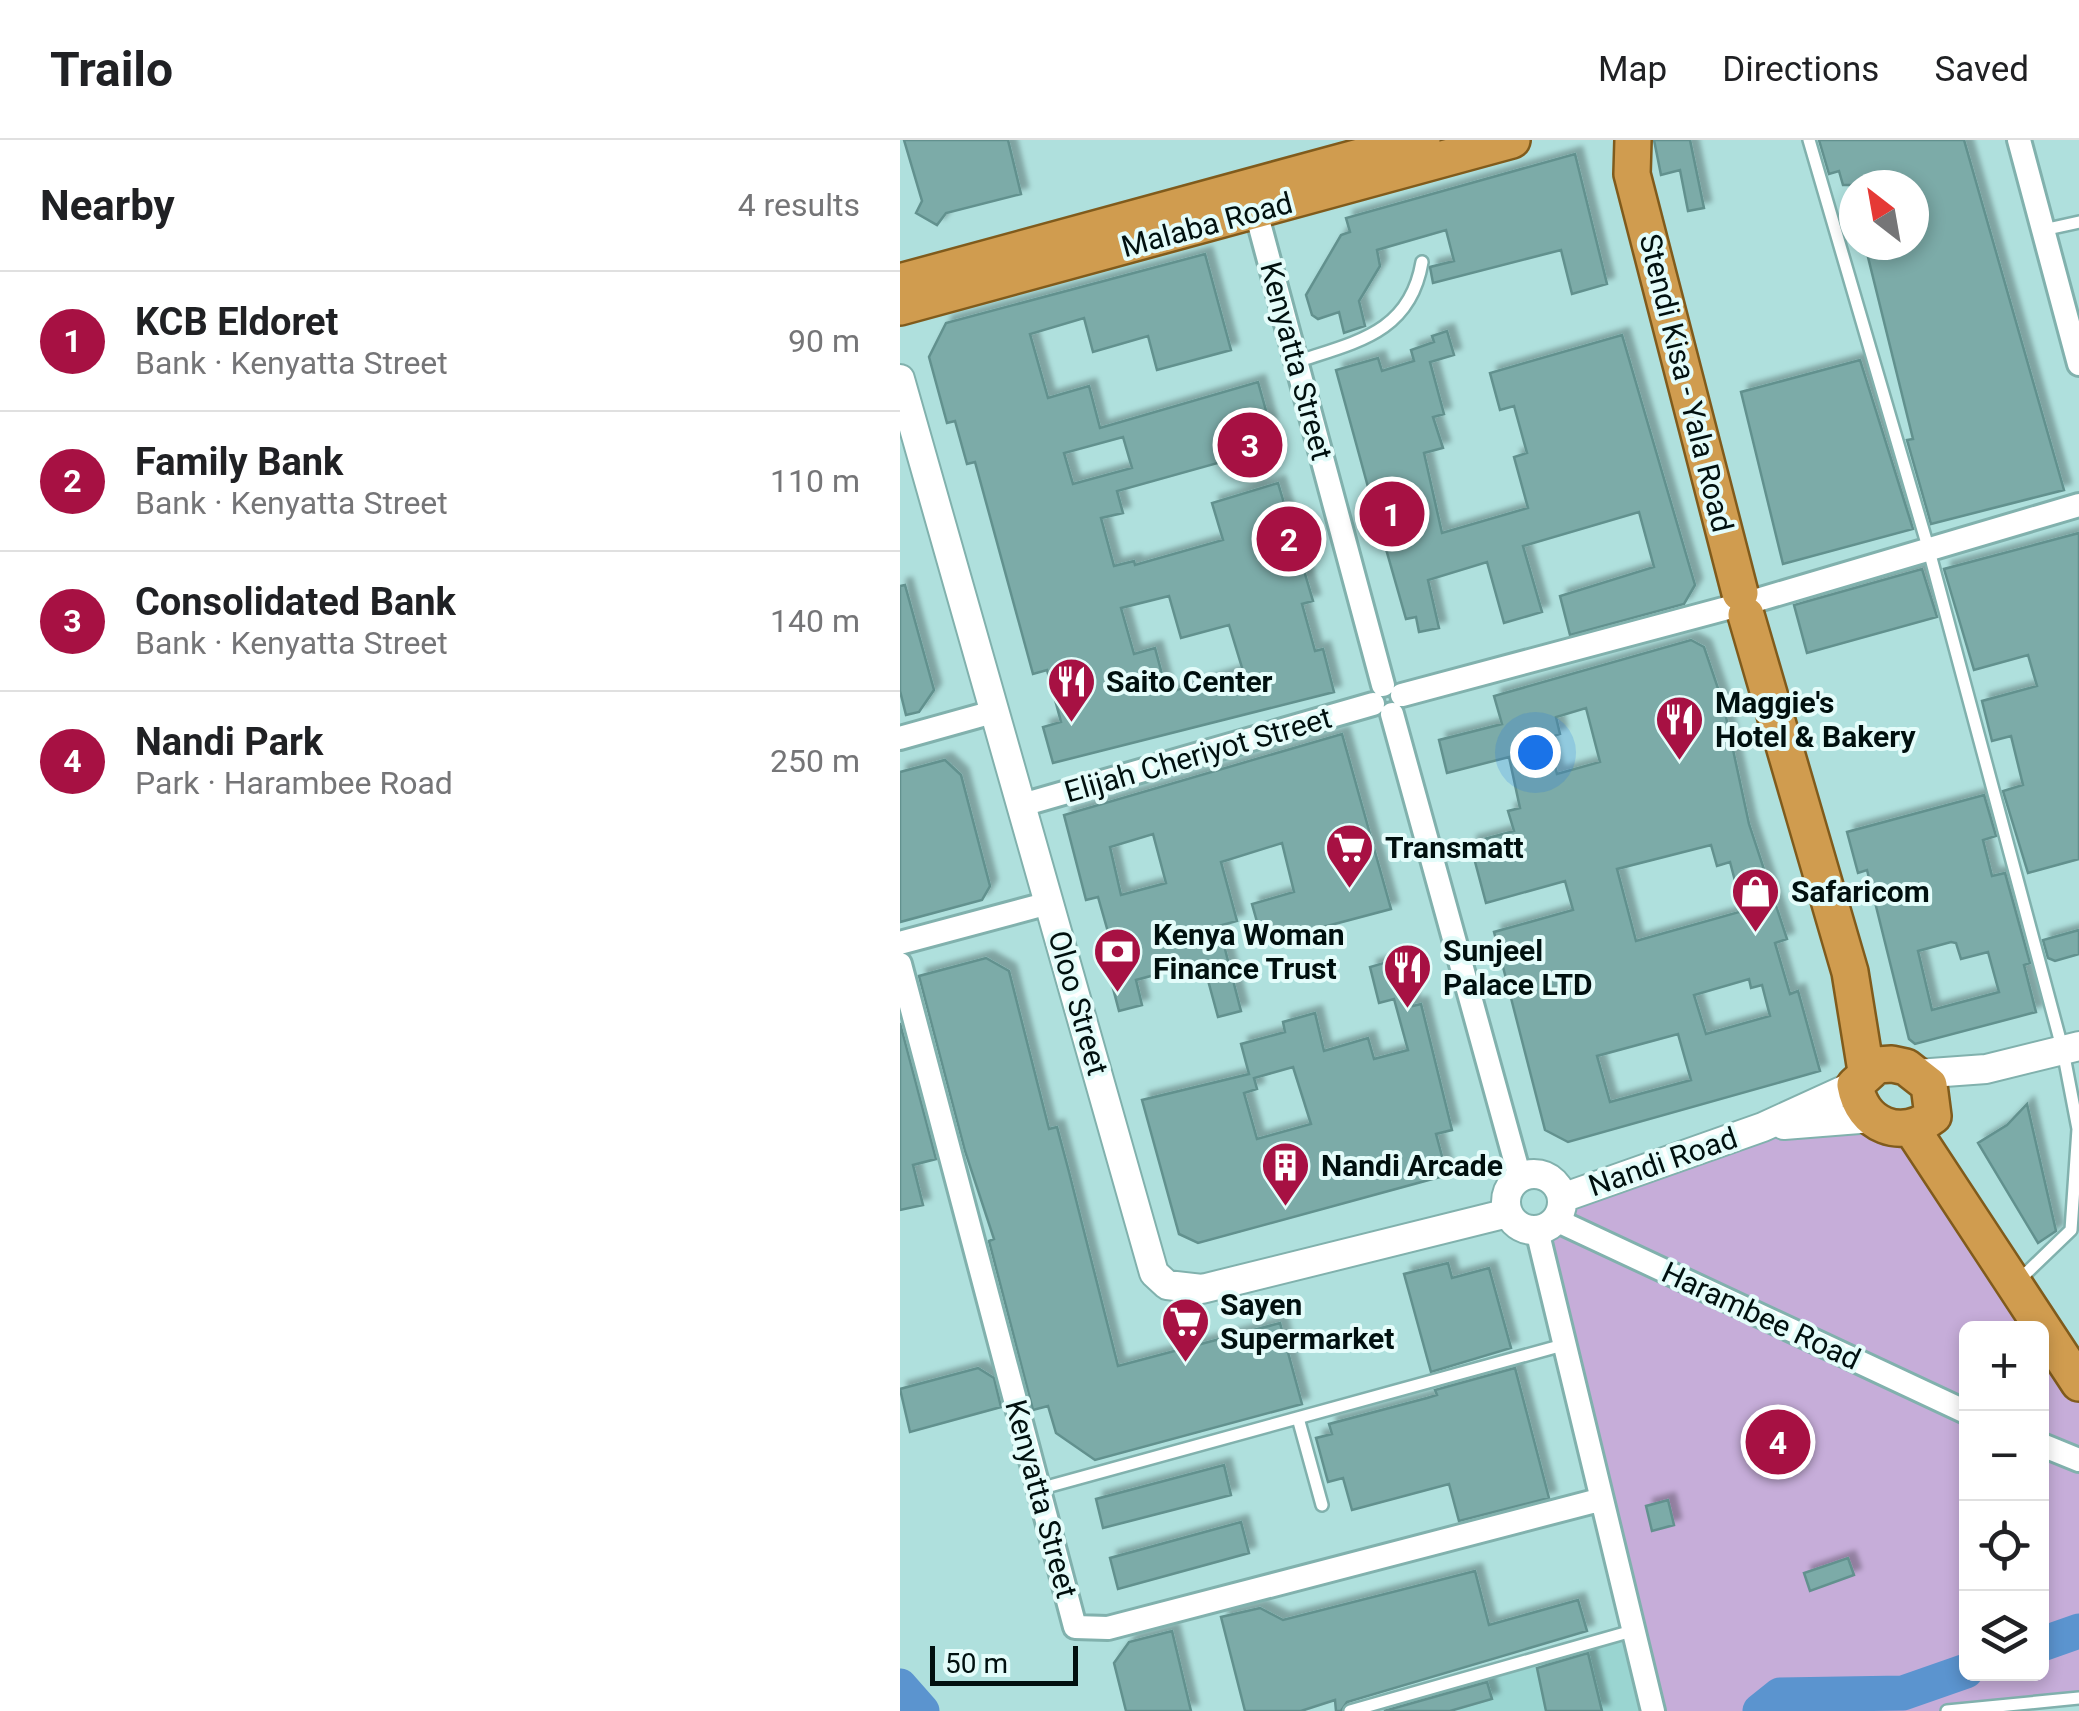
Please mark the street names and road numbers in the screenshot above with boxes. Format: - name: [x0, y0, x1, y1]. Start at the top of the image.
- street label: Malaba Road: [1118, 185, 1296, 264]
- street label: Stendi Kisa - Yala Road: [1632, 230, 1740, 536]
- street label: Kenyatta Street: [1253, 258, 1340, 464]
- street label: Elijah Cheriyot Street: [1060, 700, 1335, 809]
- street label: Oloo Street: [1041, 927, 1116, 1079]
- street label: Nandi Road: [1584, 1120, 1742, 1203]
- street label: Harambee Road: [1656, 1254, 1866, 1377]
- street label: Kenyatta Street: [998, 1396, 1085, 1602]

